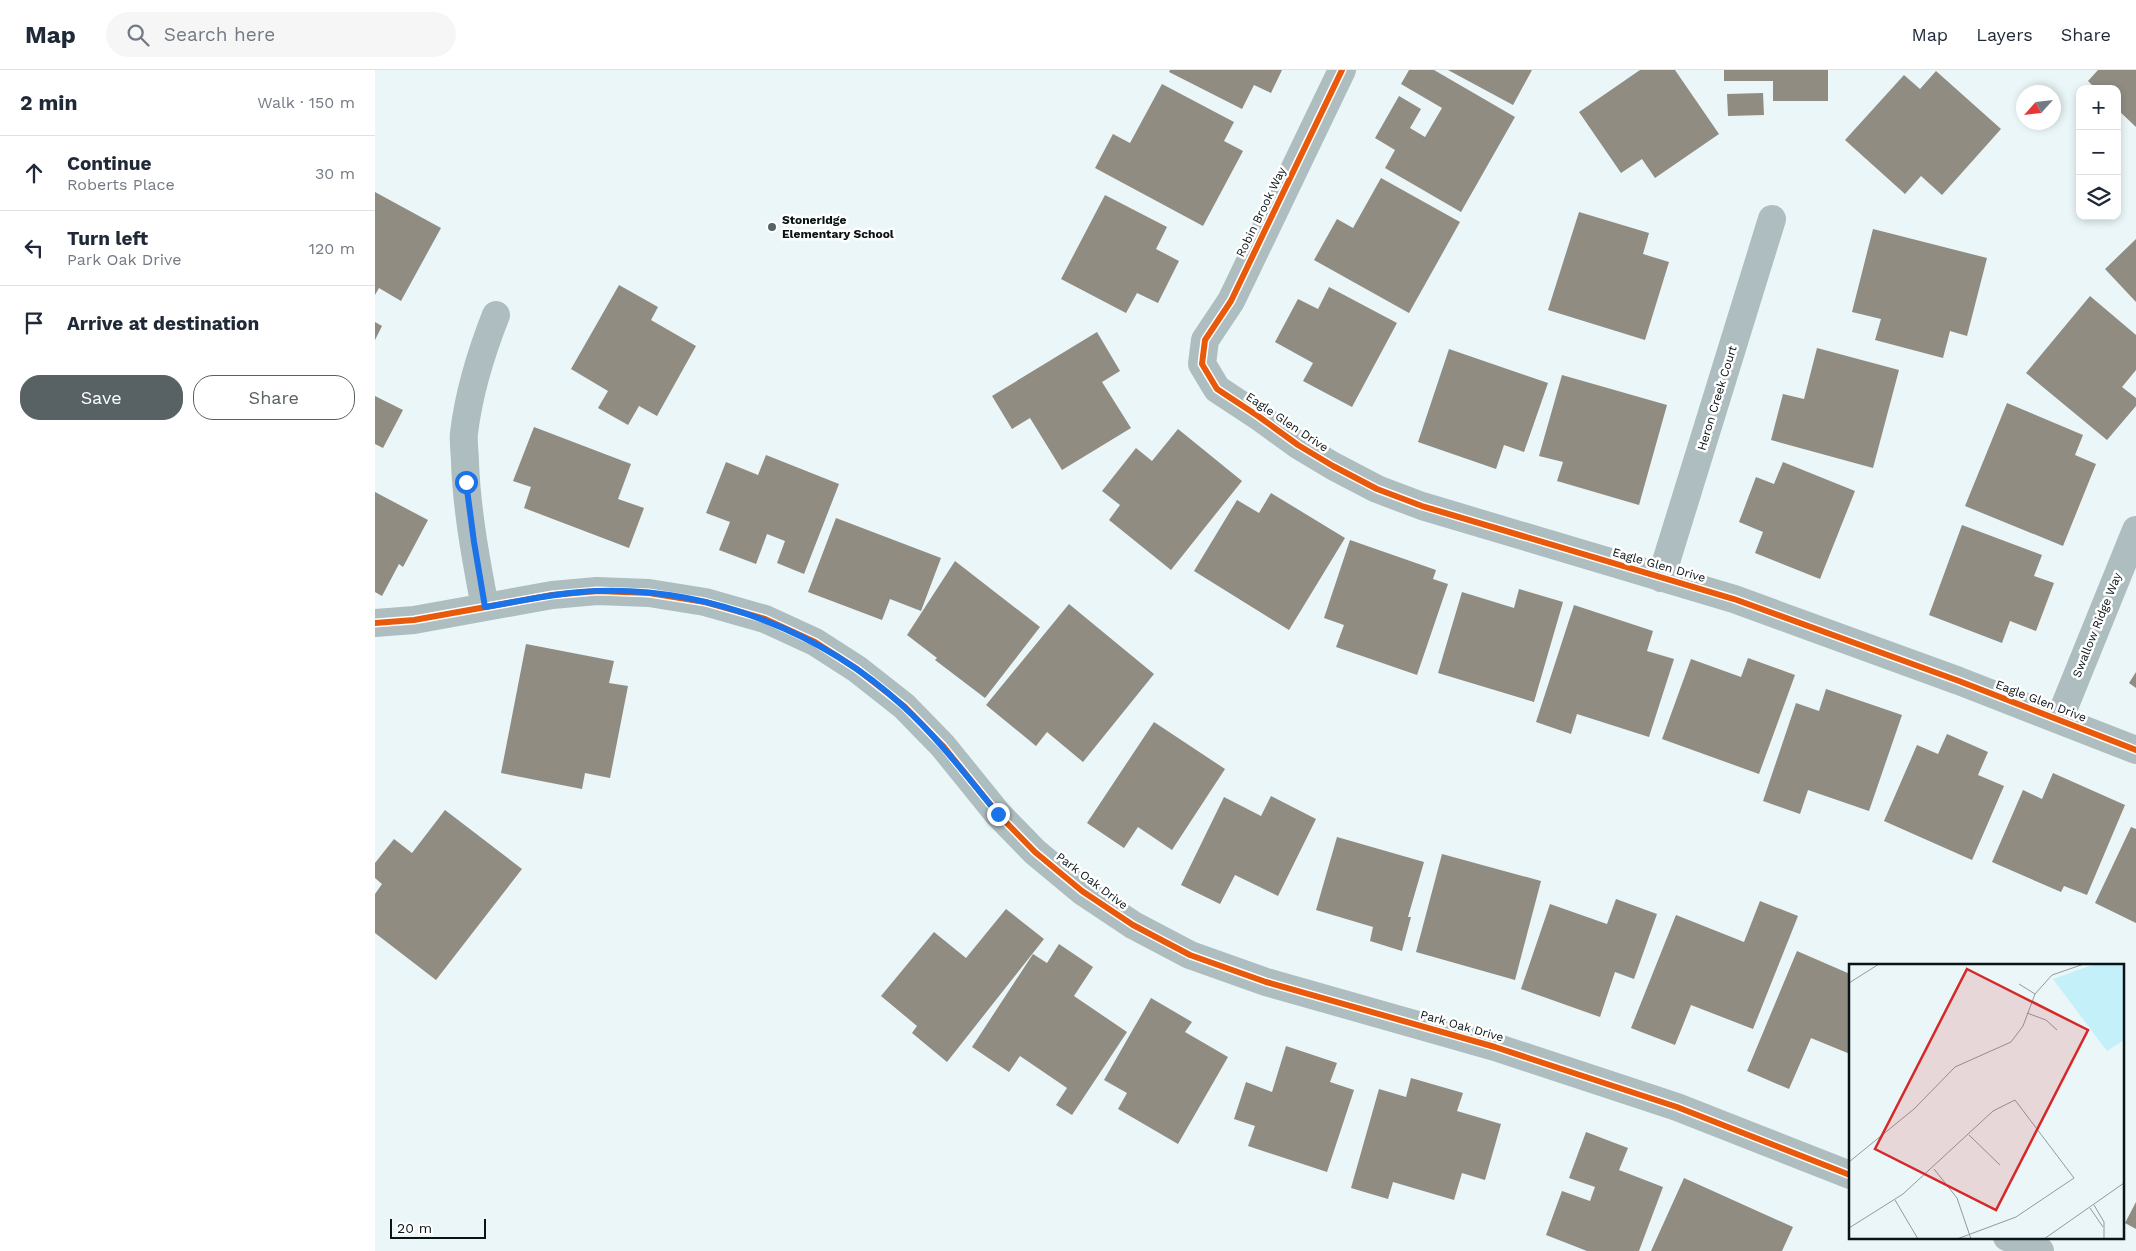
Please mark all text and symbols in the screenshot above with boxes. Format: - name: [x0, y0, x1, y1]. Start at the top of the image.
- search box: [106, 12, 456, 57]
- text: Map: [25, 21, 76, 49]
- icon: search: [124, 21, 152, 49]
- text: Search here: [164, 23, 275, 46]
- text: Map: [1911, 24, 1948, 45]
- text: Layers: [1976, 24, 2033, 45]
- text: Share: [2061, 24, 2111, 45]
- north arrow: [2016, 85, 2061, 130]
- map controls: [2076, 85, 2121, 220]
- button: +: [2076, 85, 2121, 130]
- text: 2 min: [20, 90, 77, 115]
- text: Walk · 150 m: [257, 93, 355, 112]
- button: −: [2076, 130, 2121, 175]
- text: Continue: [67, 152, 151, 175]
- icon: ahead: [20, 159, 48, 187]
- text: 30 m: [315, 164, 355, 183]
- street label: Robin Brook Way: [1233, 164, 1289, 259]
- text: Roberts Place: [67, 175, 175, 194]
- button: layers: [2076, 175, 2121, 220]
- place label: Stoneridge Elementary School: [782, 213, 894, 241]
- marker: Stoneridge Elementary School: [766, 221, 778, 233]
- text: Turn left: [67, 227, 148, 250]
- icon: left: [20, 234, 48, 262]
- text: 120 m: [309, 239, 355, 258]
- text: Park Oak Drive: [67, 250, 182, 269]
- icon: arrive: [20, 309, 48, 337]
- text: Arrive at destination: [67, 312, 259, 335]
- street label: Heron Creek Court: [1694, 344, 1740, 452]
- button: Save: [20, 375, 183, 420]
- button: Share: [193, 375, 355, 420]
- street label: Eagle Glen Drive: [1243, 389, 1331, 455]
- route start: [455, 471, 478, 494]
- street label: Eagle Glen Drive: [1611, 545, 1707, 585]
- street label: Swallow Ridge Way: [2070, 570, 2125, 680]
- street label: Eagle Glen Drive: [1994, 677, 2088, 725]
- route end: [987, 803, 1010, 826]
- street label: Park Oak Drive: [1053, 850, 1131, 912]
- inset map: [1849, 964, 2123, 1238]
- street label: Park Oak Drive: [1419, 1007, 1505, 1045]
- scale bar: [390, 1216, 486, 1239]
- text: 20 m: [397, 1220, 432, 1236]

